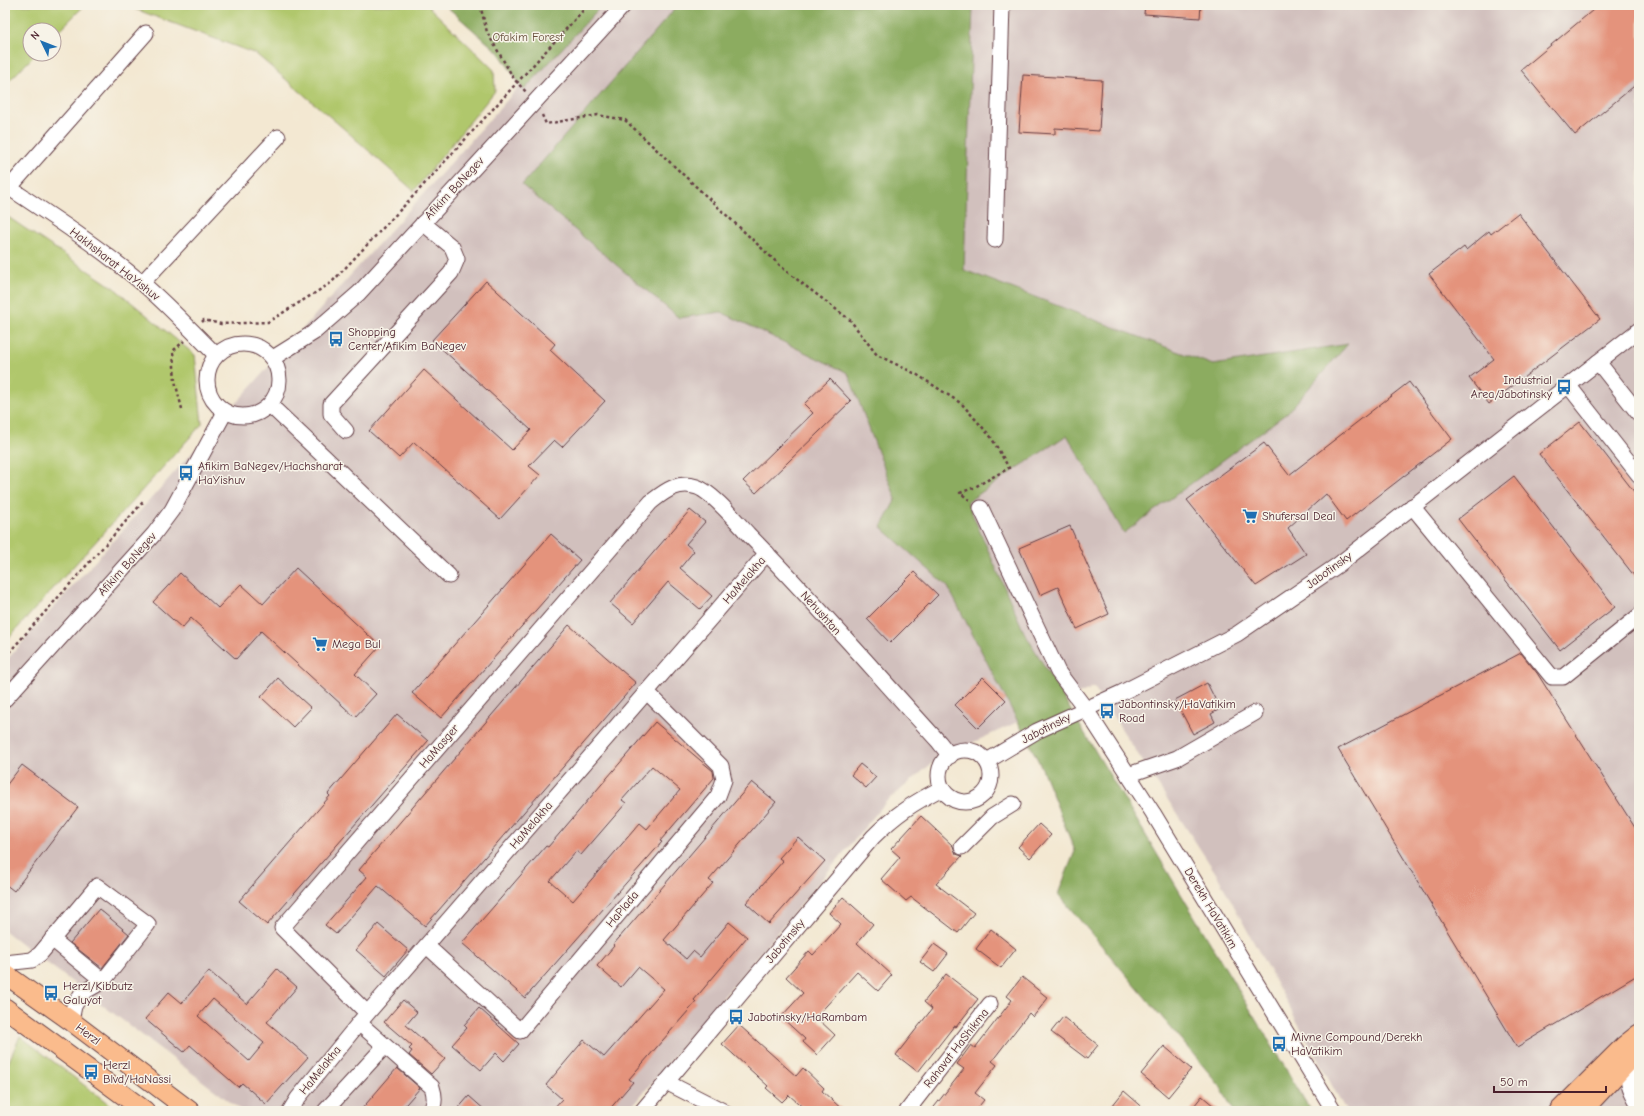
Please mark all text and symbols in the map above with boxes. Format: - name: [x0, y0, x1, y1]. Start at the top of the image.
- north arrow: [22, 22, 62, 62]
- text: N: [28, 28, 42, 43]
- park label: Ofakim Forest: [492, 30, 564, 44]
- street label: Afikim BaNegev: [421, 154, 487, 222]
- street label: Hakhsharat HaYishuv: [67, 225, 163, 303]
- place label: Shopping Center/Afikim BaNegev: [348, 325, 466, 353]
- bus stop icon: Shopping Center/Afikim BaNegev: [327, 330, 345, 348]
- place label: Industrial Area/Jabotinsky: [1471, 373, 1553, 401]
- bus stop icon: Industrial Area/Jabotinsky: [1555, 378, 1573, 396]
- place label: Afikim BaNegev/Hachsharat HaYishuv: [198, 459, 343, 487]
- bus stop icon: Afikim BaNegev/Hachsharat HaYishuv: [177, 464, 195, 482]
- supermarket icon: Shufersal Deal: [1241, 507, 1259, 525]
- place label: Shufersal Deal: [1262, 509, 1335, 523]
- street label: Afikim BaNegev: [95, 529, 159, 599]
- street label: Jabotinsky: [1303, 548, 1355, 591]
- street label: HaMelakha: [720, 553, 768, 607]
- street label: Nehushtan: [798, 588, 844, 638]
- supermarket icon: Mega Bul: [311, 635, 329, 653]
- place label: Mega Bul: [332, 637, 381, 651]
- place label: Jabontinsky/HaVatikim Road: [1119, 697, 1236, 725]
- bus stop icon: Jabontinsky/HaVatikim Road: [1098, 702, 1116, 720]
- street label: Jabotinsky: [1019, 709, 1073, 746]
- street label: HaMasger: [416, 721, 462, 771]
- street label: HaMelakha: [507, 798, 555, 852]
- street label: Derekh HaVatikim: [1181, 865, 1241, 951]
- street label: HaPlada: [603, 888, 641, 930]
- street label: Jabotinsky: [763, 916, 808, 966]
- place label: Herzl/Kibbutz Galuyot: [63, 979, 133, 1007]
- bus stop icon: Herzl/Kibbutz Galuyot: [42, 984, 60, 1002]
- street label: Rahavat HaShikma: [921, 1006, 991, 1090]
- bus stop icon: Jabotinsky/HaRambam: [727, 1008, 745, 1026]
- place label: Jabotinsky/HaRambam: [748, 1010, 867, 1024]
- street label: Herzl: [73, 1020, 103, 1048]
- place label: Mivne Compound/Derekh HaVatikim: [1291, 1030, 1423, 1058]
- bus stop icon: Mivne Compound/Derekh HaVatikim: [1270, 1035, 1288, 1053]
- street label: HaMelakha: [296, 1043, 344, 1097]
- place label: Herzl Blvd/HaNassi: [103, 1058, 171, 1086]
- bus stop icon: Herzl Blvd/HaNassi: [82, 1063, 100, 1081]
- scale bar: [1494, 1068, 1606, 1094]
- text: 50 m: [1500, 1075, 1528, 1089]

